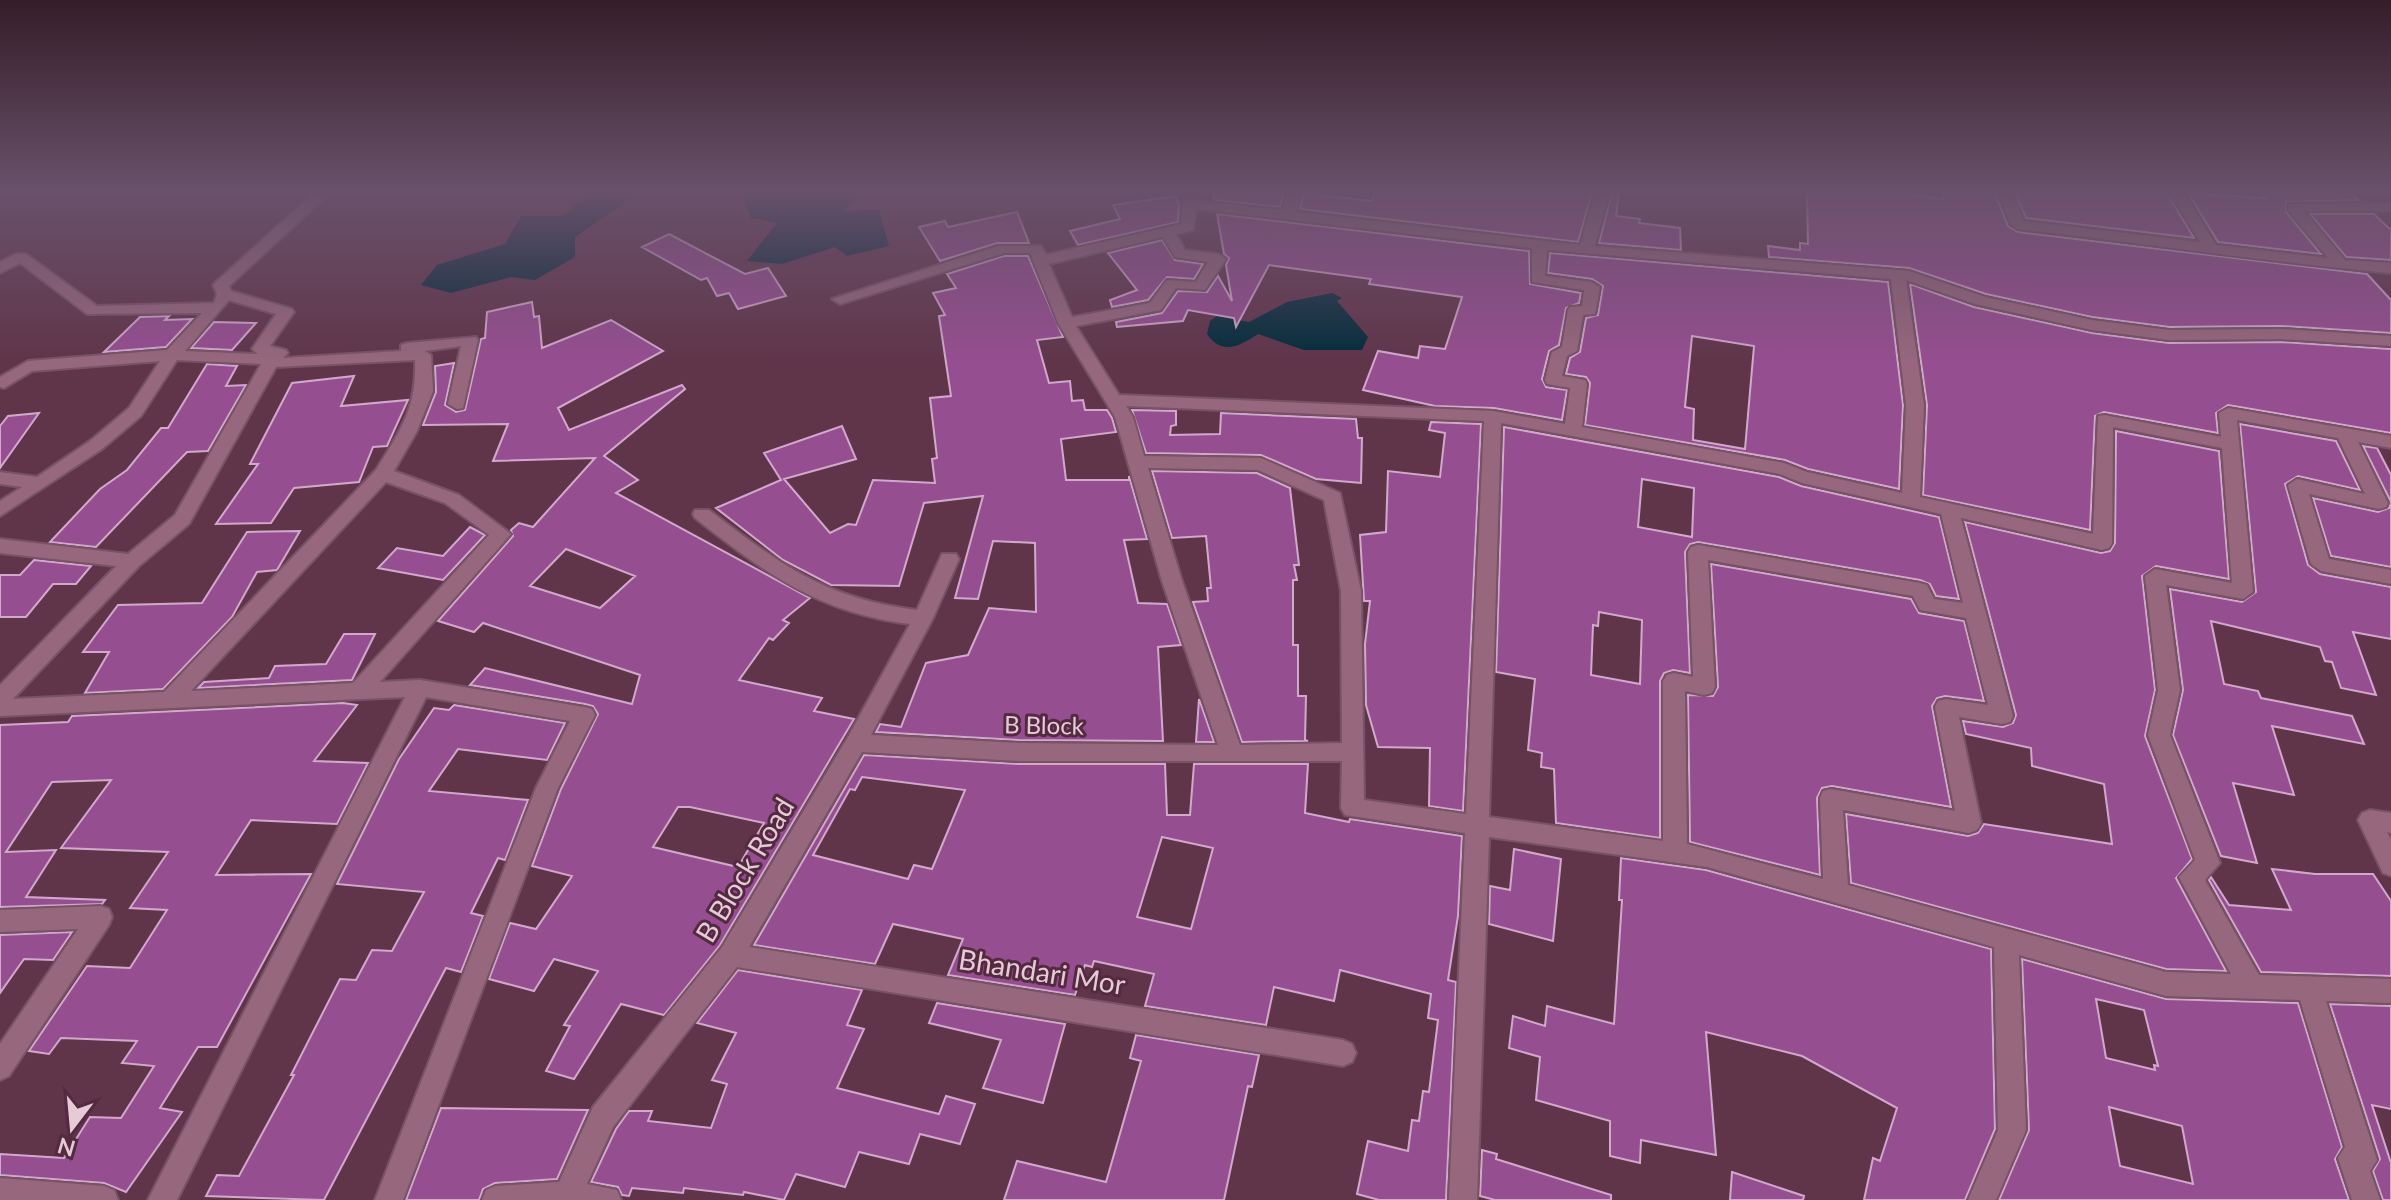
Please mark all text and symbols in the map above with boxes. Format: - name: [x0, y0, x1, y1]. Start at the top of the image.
- street label: B Block: [1004, 709, 1085, 740]
- street label: B Block Road: [688, 791, 801, 948]
- street label: Bhandari Mor: [956, 941, 1128, 1001]
- north arrow: [32, 1088, 112, 1168]
- text: N: [54, 1132, 78, 1163]

